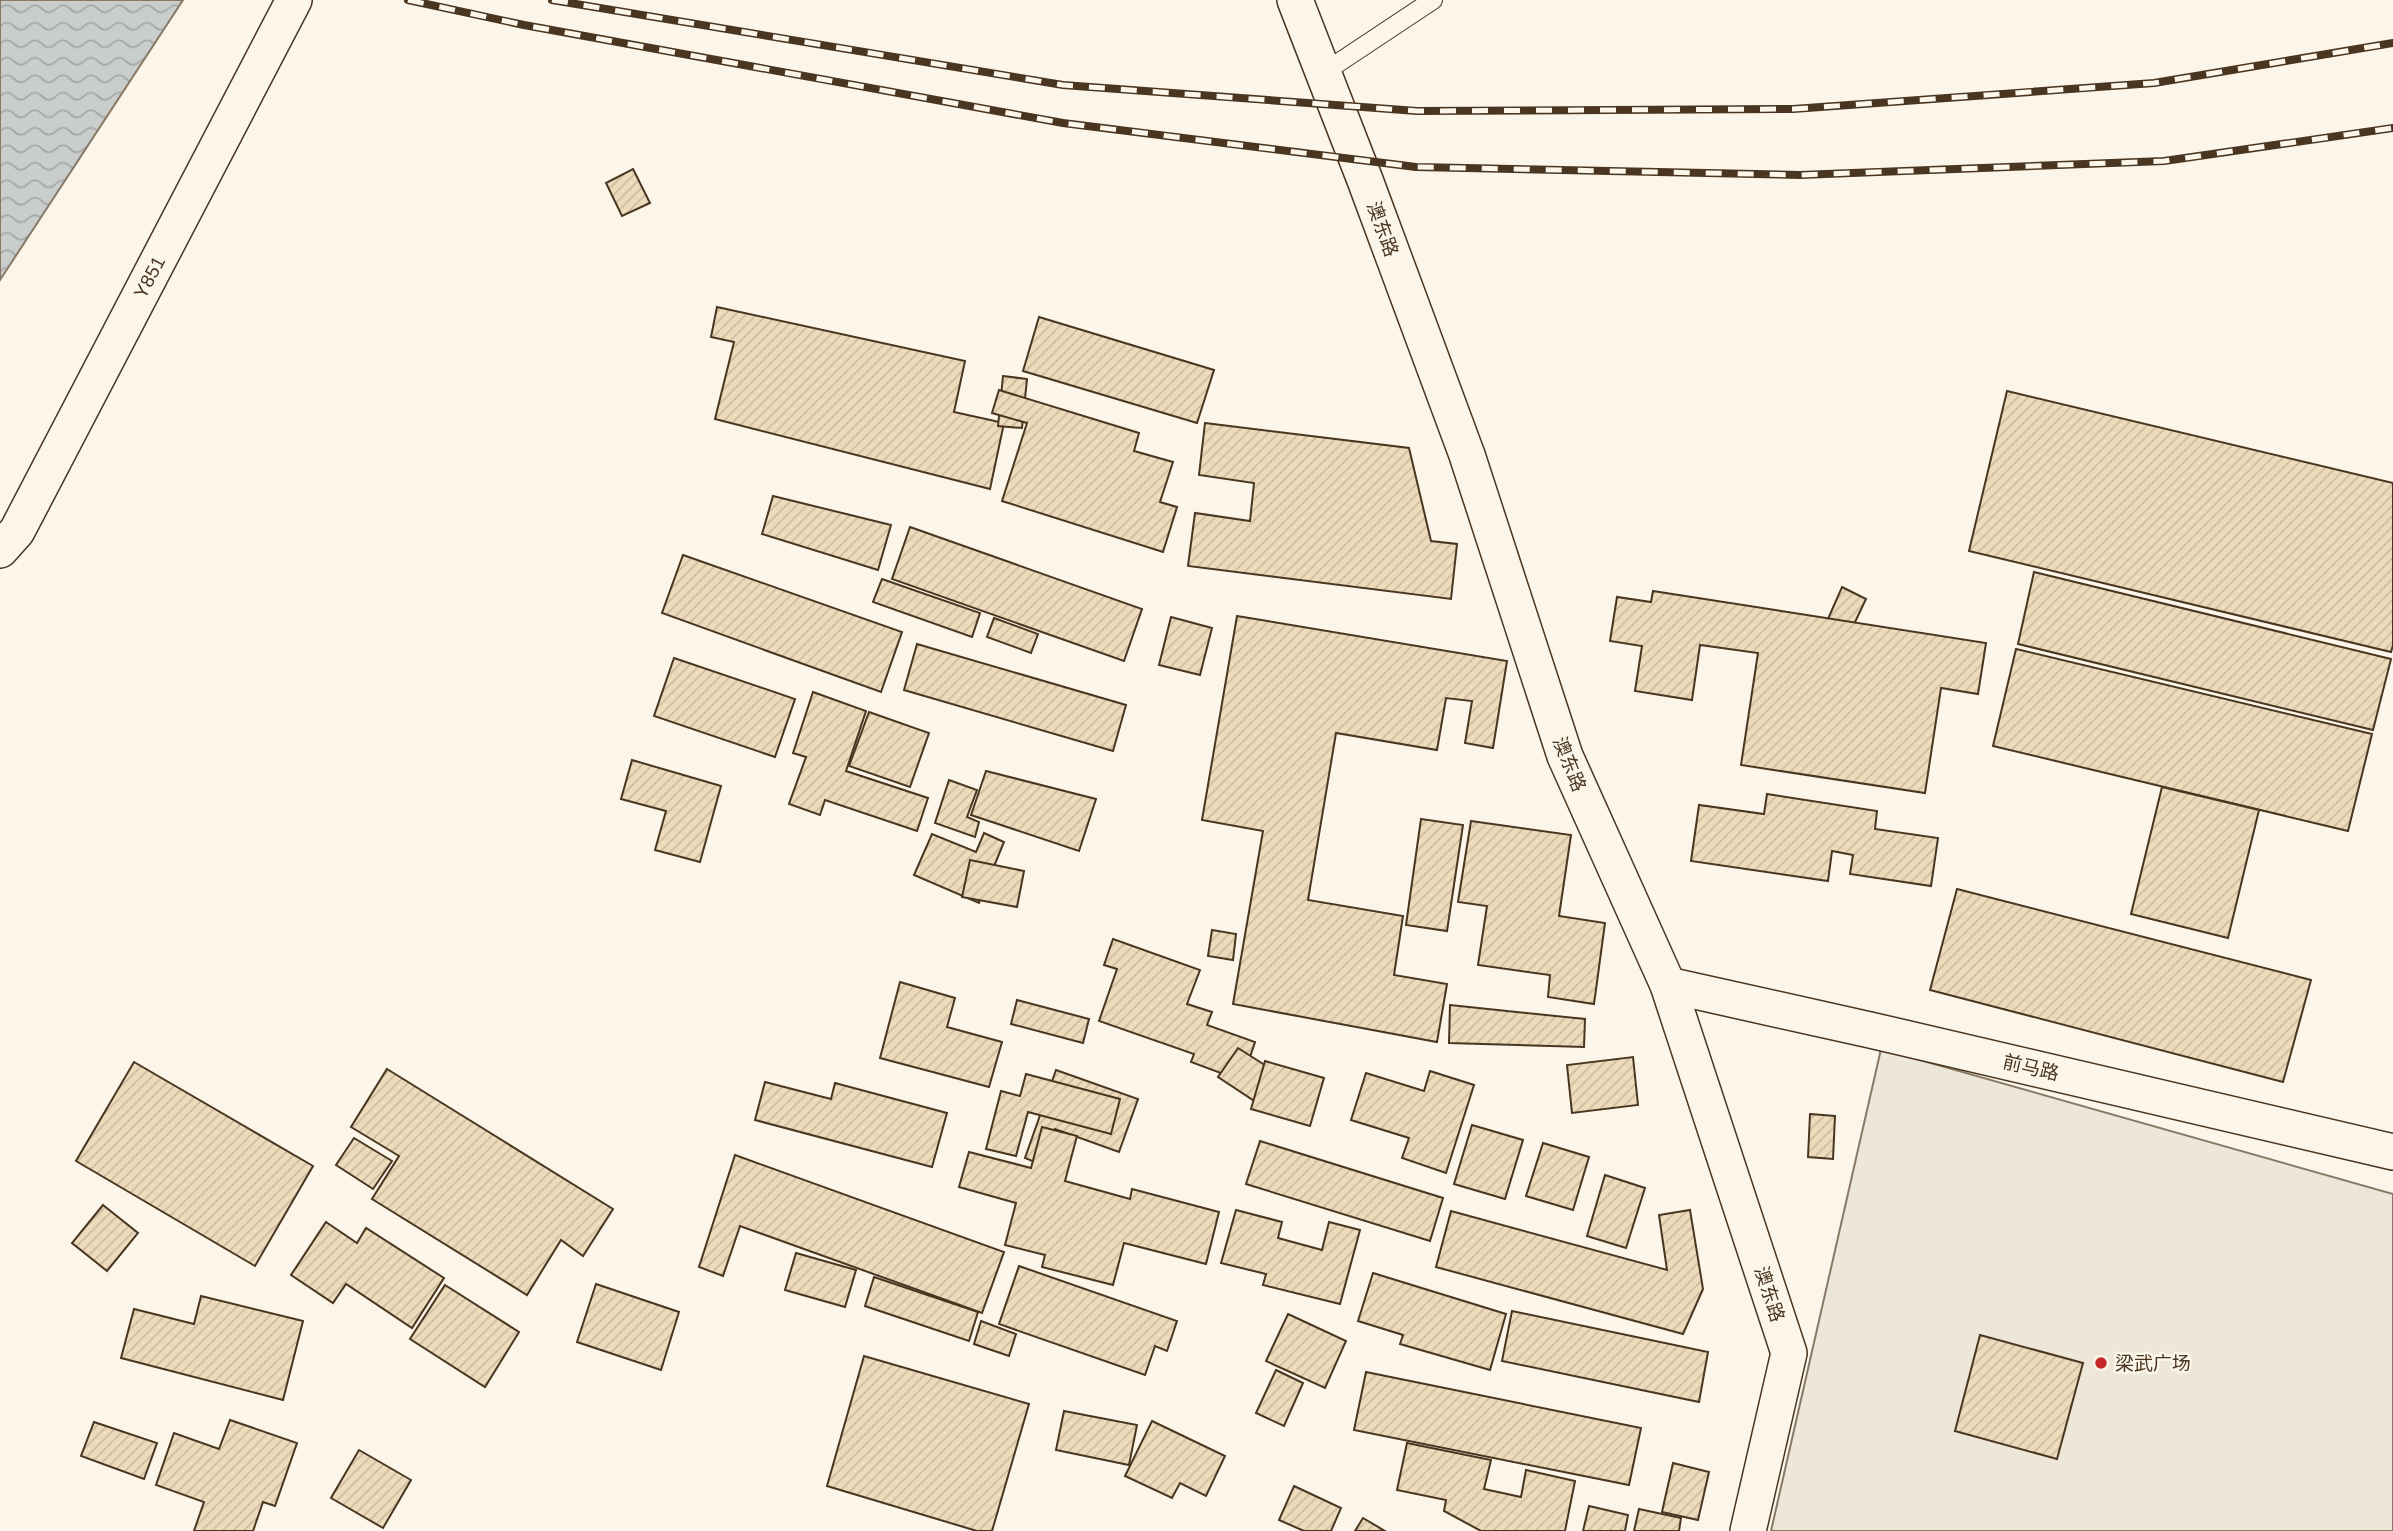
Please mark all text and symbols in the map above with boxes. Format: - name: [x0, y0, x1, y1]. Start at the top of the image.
- street label: 澳东路: [1363, 199, 1402, 260]
- street label: Y851: [130, 253, 169, 302]
- street label: 澳东路: [1549, 734, 1590, 795]
- street label: 前马路: [2001, 1051, 2061, 1084]
- street label: 澳东路: [1751, 1264, 1788, 1325]
- place label: 梁武广场: [2115, 1353, 2191, 1374]
- marker: 梁武广场: [2093, 1355, 2109, 1371]

